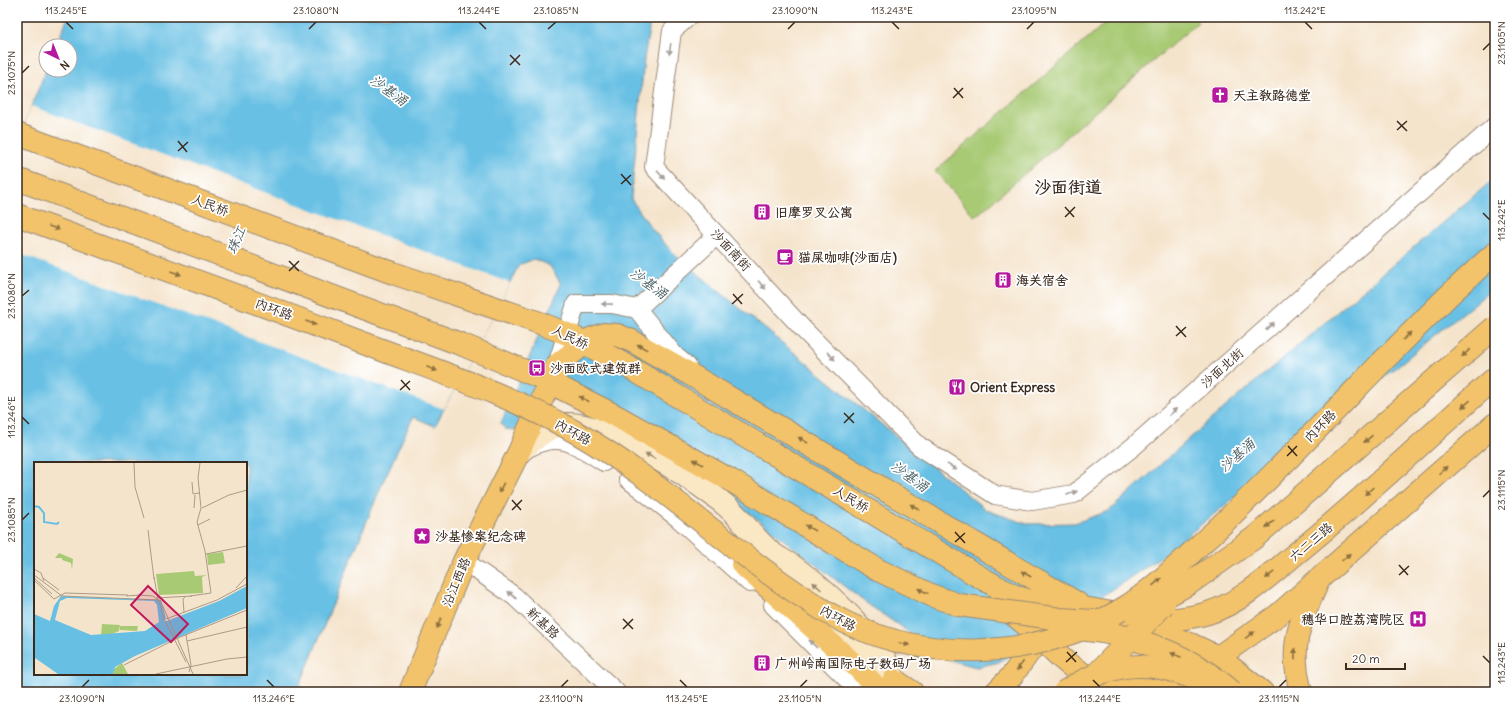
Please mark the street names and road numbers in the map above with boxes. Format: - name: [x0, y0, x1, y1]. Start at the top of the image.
- street label: 人民桥: [189, 190, 231, 220]
- street label: 沙面南街: [707, 225, 755, 275]
- street label: 内环路: [253, 294, 295, 324]
- street label: 人民桥: [549, 321, 591, 353]
- street label: 沙面北街: [1197, 344, 1247, 392]
- street label: 内环路: [1300, 406, 1340, 446]
- street label: 内环路: [552, 415, 594, 449]
- street label: 人民桥: [830, 482, 872, 516]
- street label: 六二三路: [1286, 519, 1336, 565]
- street label: 沿江西路: [438, 555, 474, 609]
- street label: 内环路: [817, 601, 859, 635]
- street label: 新基路: [523, 603, 563, 643]

